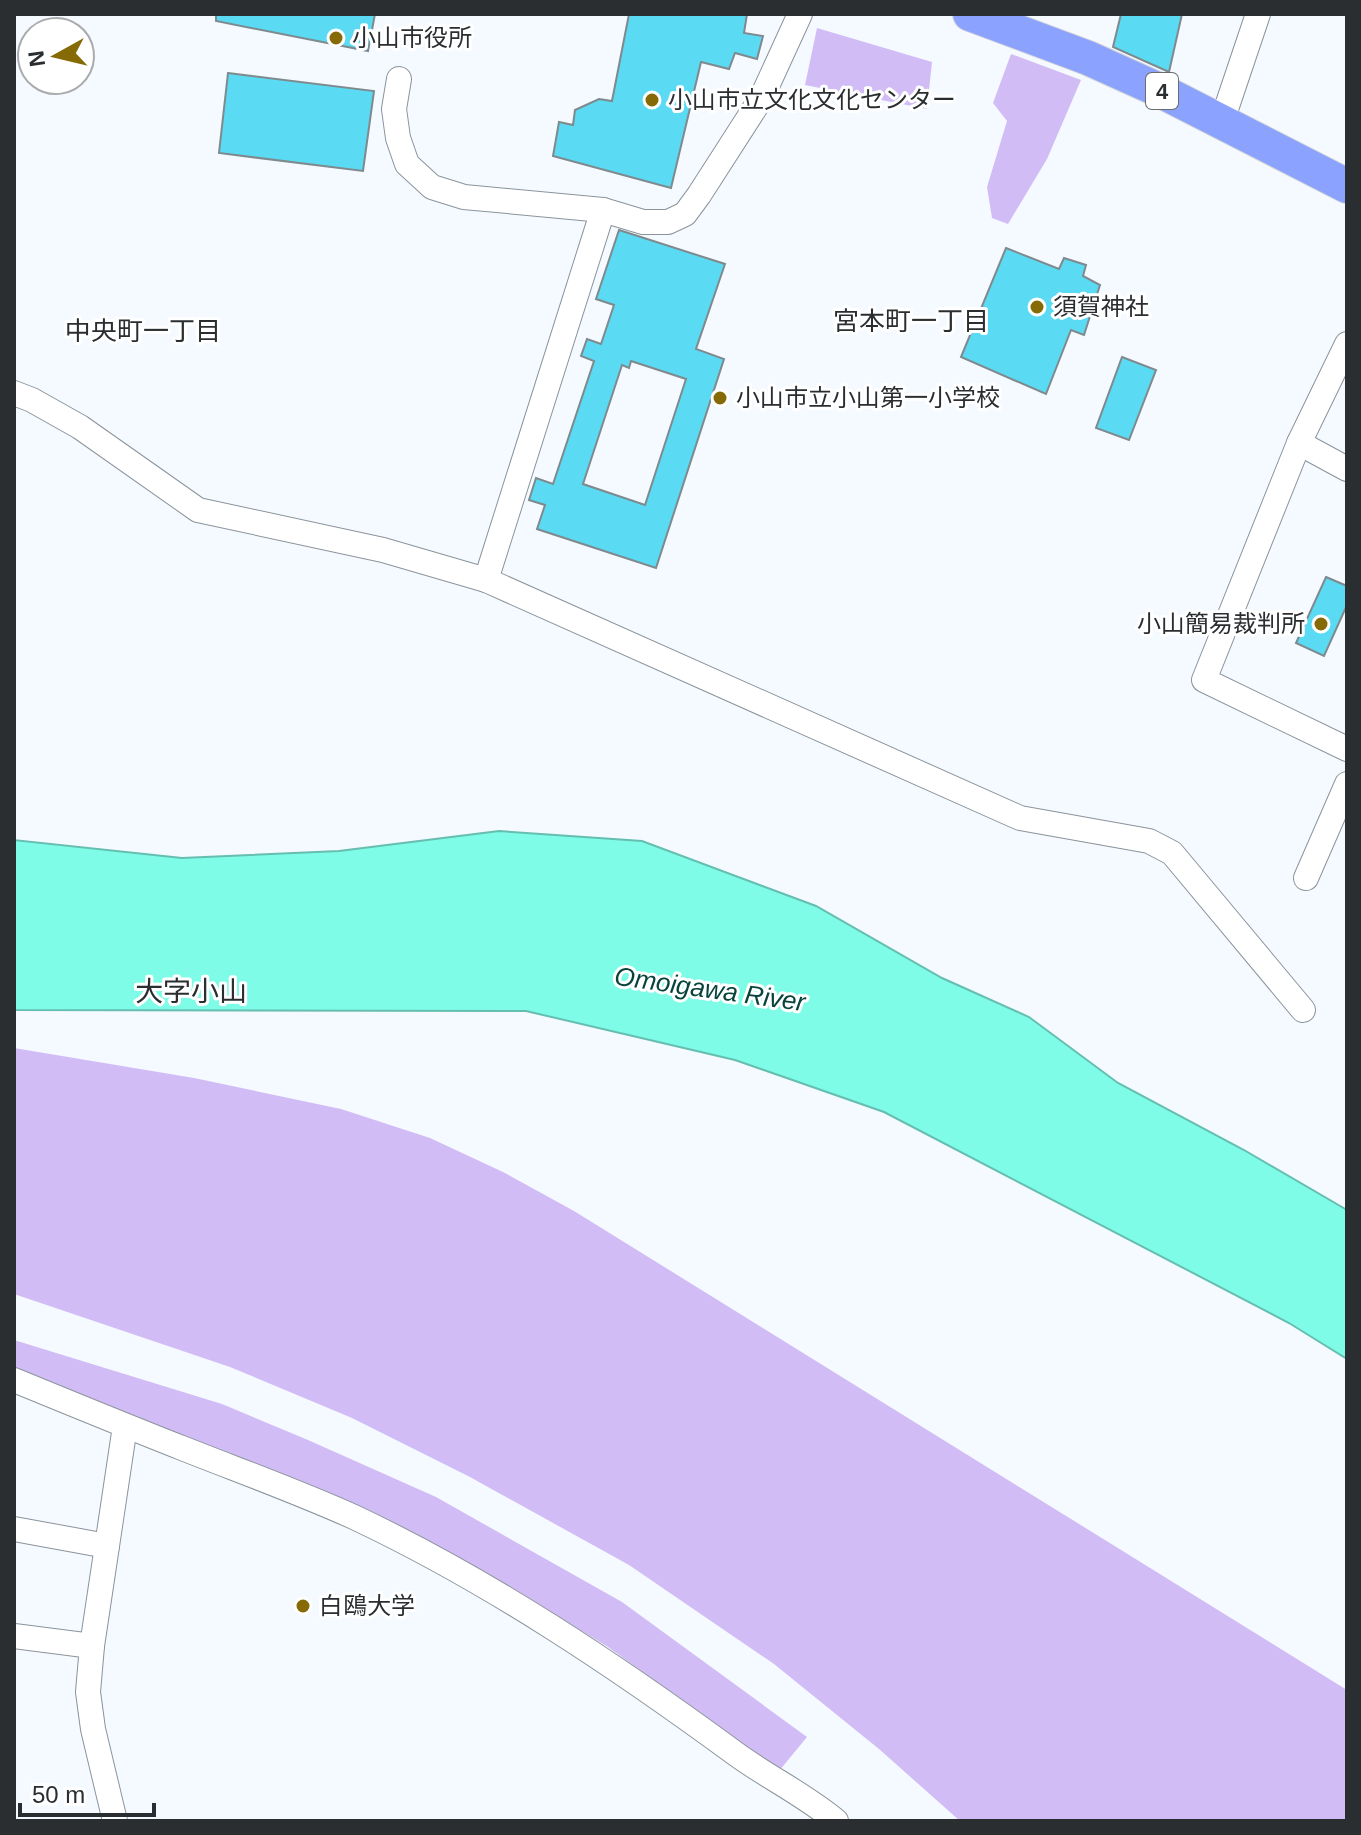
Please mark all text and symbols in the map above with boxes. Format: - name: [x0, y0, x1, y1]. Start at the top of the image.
- north arrow: [16, 16, 96, 96]
- place label: 小山市役所: [352, 24, 472, 51]
- marker: 小山市役所: [327, 29, 345, 47]
- text: N: [23, 49, 50, 68]
- road number: 4: [1146, 73, 1178, 109]
- place label: 小山市立文化文化センター: [668, 86, 956, 113]
- marker: 小山市立文化文化センター: [643, 91, 661, 109]
- place label: 須賀神社: [1053, 293, 1149, 320]
- marker: 須賀神社: [1028, 298, 1046, 316]
- district label: 宮本町一丁目: [833, 306, 989, 336]
- district label: 中央町一丁目: [65, 316, 221, 346]
- place label: 小山市立小山第一小学校: [736, 384, 1000, 411]
- marker: 小山市立小山第一小学校: [711, 389, 729, 407]
- place label: 小山簡易裁判所: [1137, 610, 1305, 637]
- marker: 小山簡易裁判所: [1312, 615, 1330, 633]
- water label: Omoigawa River: [613, 961, 809, 1017]
- district label: 大字小山: [135, 976, 247, 1007]
- place label: 白鴎大学: [319, 1592, 415, 1619]
- marker: 白鴎大学: [294, 1597, 312, 1615]
- scale bar: [20, 1767, 154, 1817]
- text: 50 m: [32, 1781, 85, 1808]

